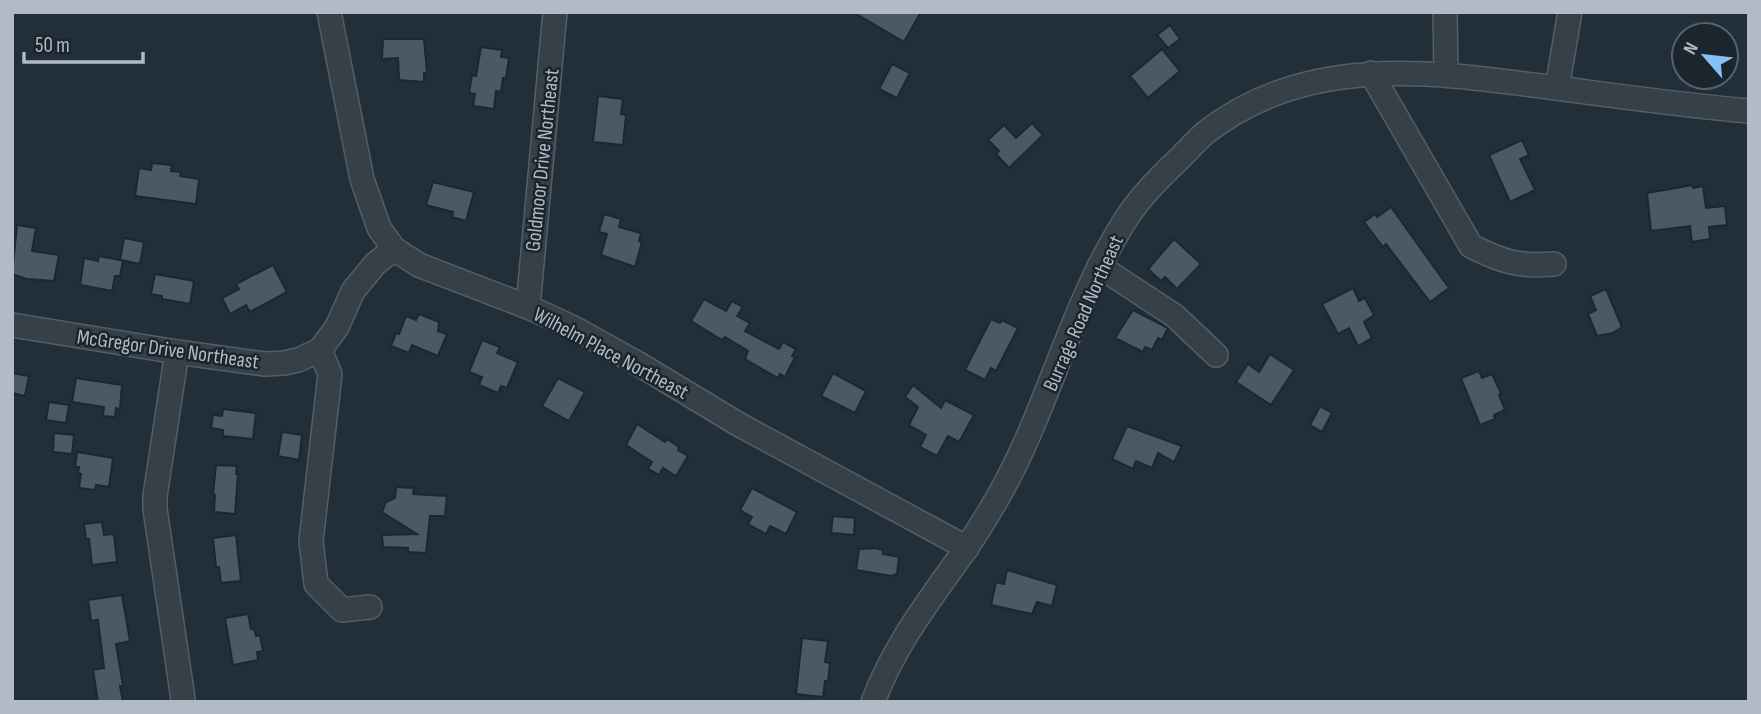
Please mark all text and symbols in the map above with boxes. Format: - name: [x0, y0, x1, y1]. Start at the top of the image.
- scale bar: [24, 21, 144, 65]
- north arrow: [1670, 21, 1740, 91]
- text: 50 m: [35, 33, 70, 58]
- text: N: [1679, 39, 1704, 59]
- street label: Goldmoor Drive Northeast: [520, 67, 565, 253]
- street label: Burrage Road Northeast: [1038, 231, 1129, 395]
- street label: Wilhelm Place Northeast: [529, 302, 693, 405]
- street label: McGregor Drive Northeast: [75, 324, 261, 375]

